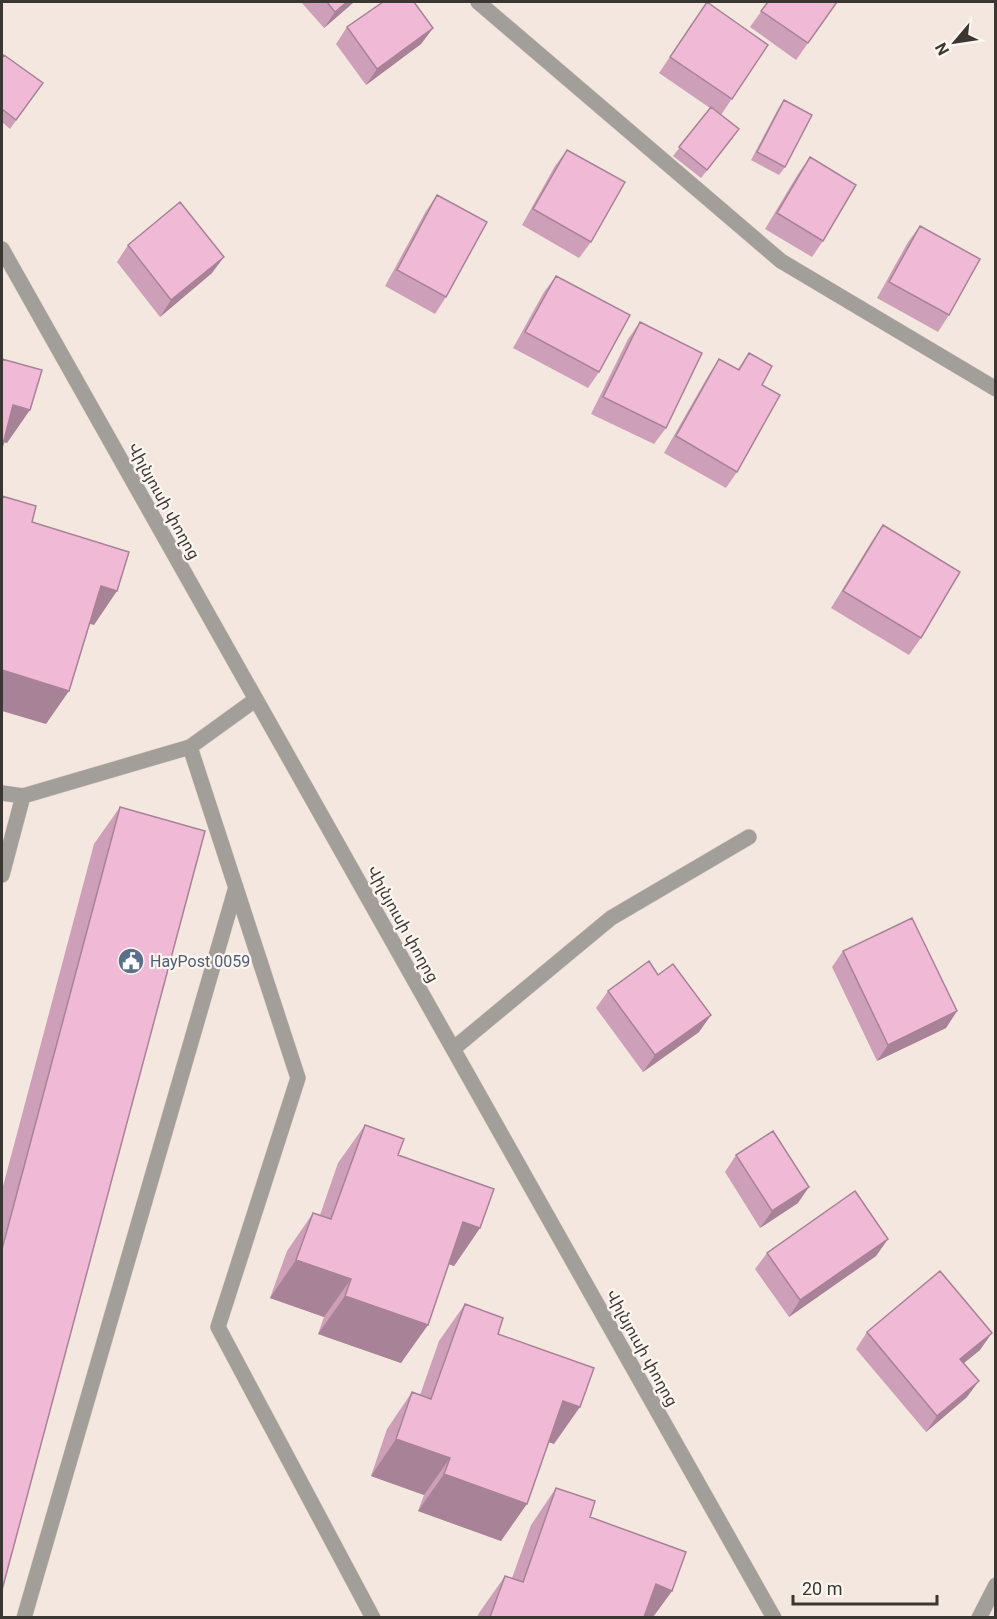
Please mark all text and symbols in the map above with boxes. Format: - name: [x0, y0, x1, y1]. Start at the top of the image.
- north arrow: [925, 12, 985, 72]
- text: N: [931, 39, 953, 59]
- street label: Վիլնյուսի փողոց: [124, 439, 204, 563]
- street label: Վիլնյուսի փողոց: [363, 862, 443, 986]
- public building icon: HayPost 0059: [116, 946, 146, 976]
- place label: HayPost 0059: [150, 952, 250, 971]
- street label: Վիլնյուսի փողոց: [602, 1286, 682, 1410]
- scale bar: [793, 1568, 937, 1606]
- text: 20 m: [802, 1578, 842, 1599]

